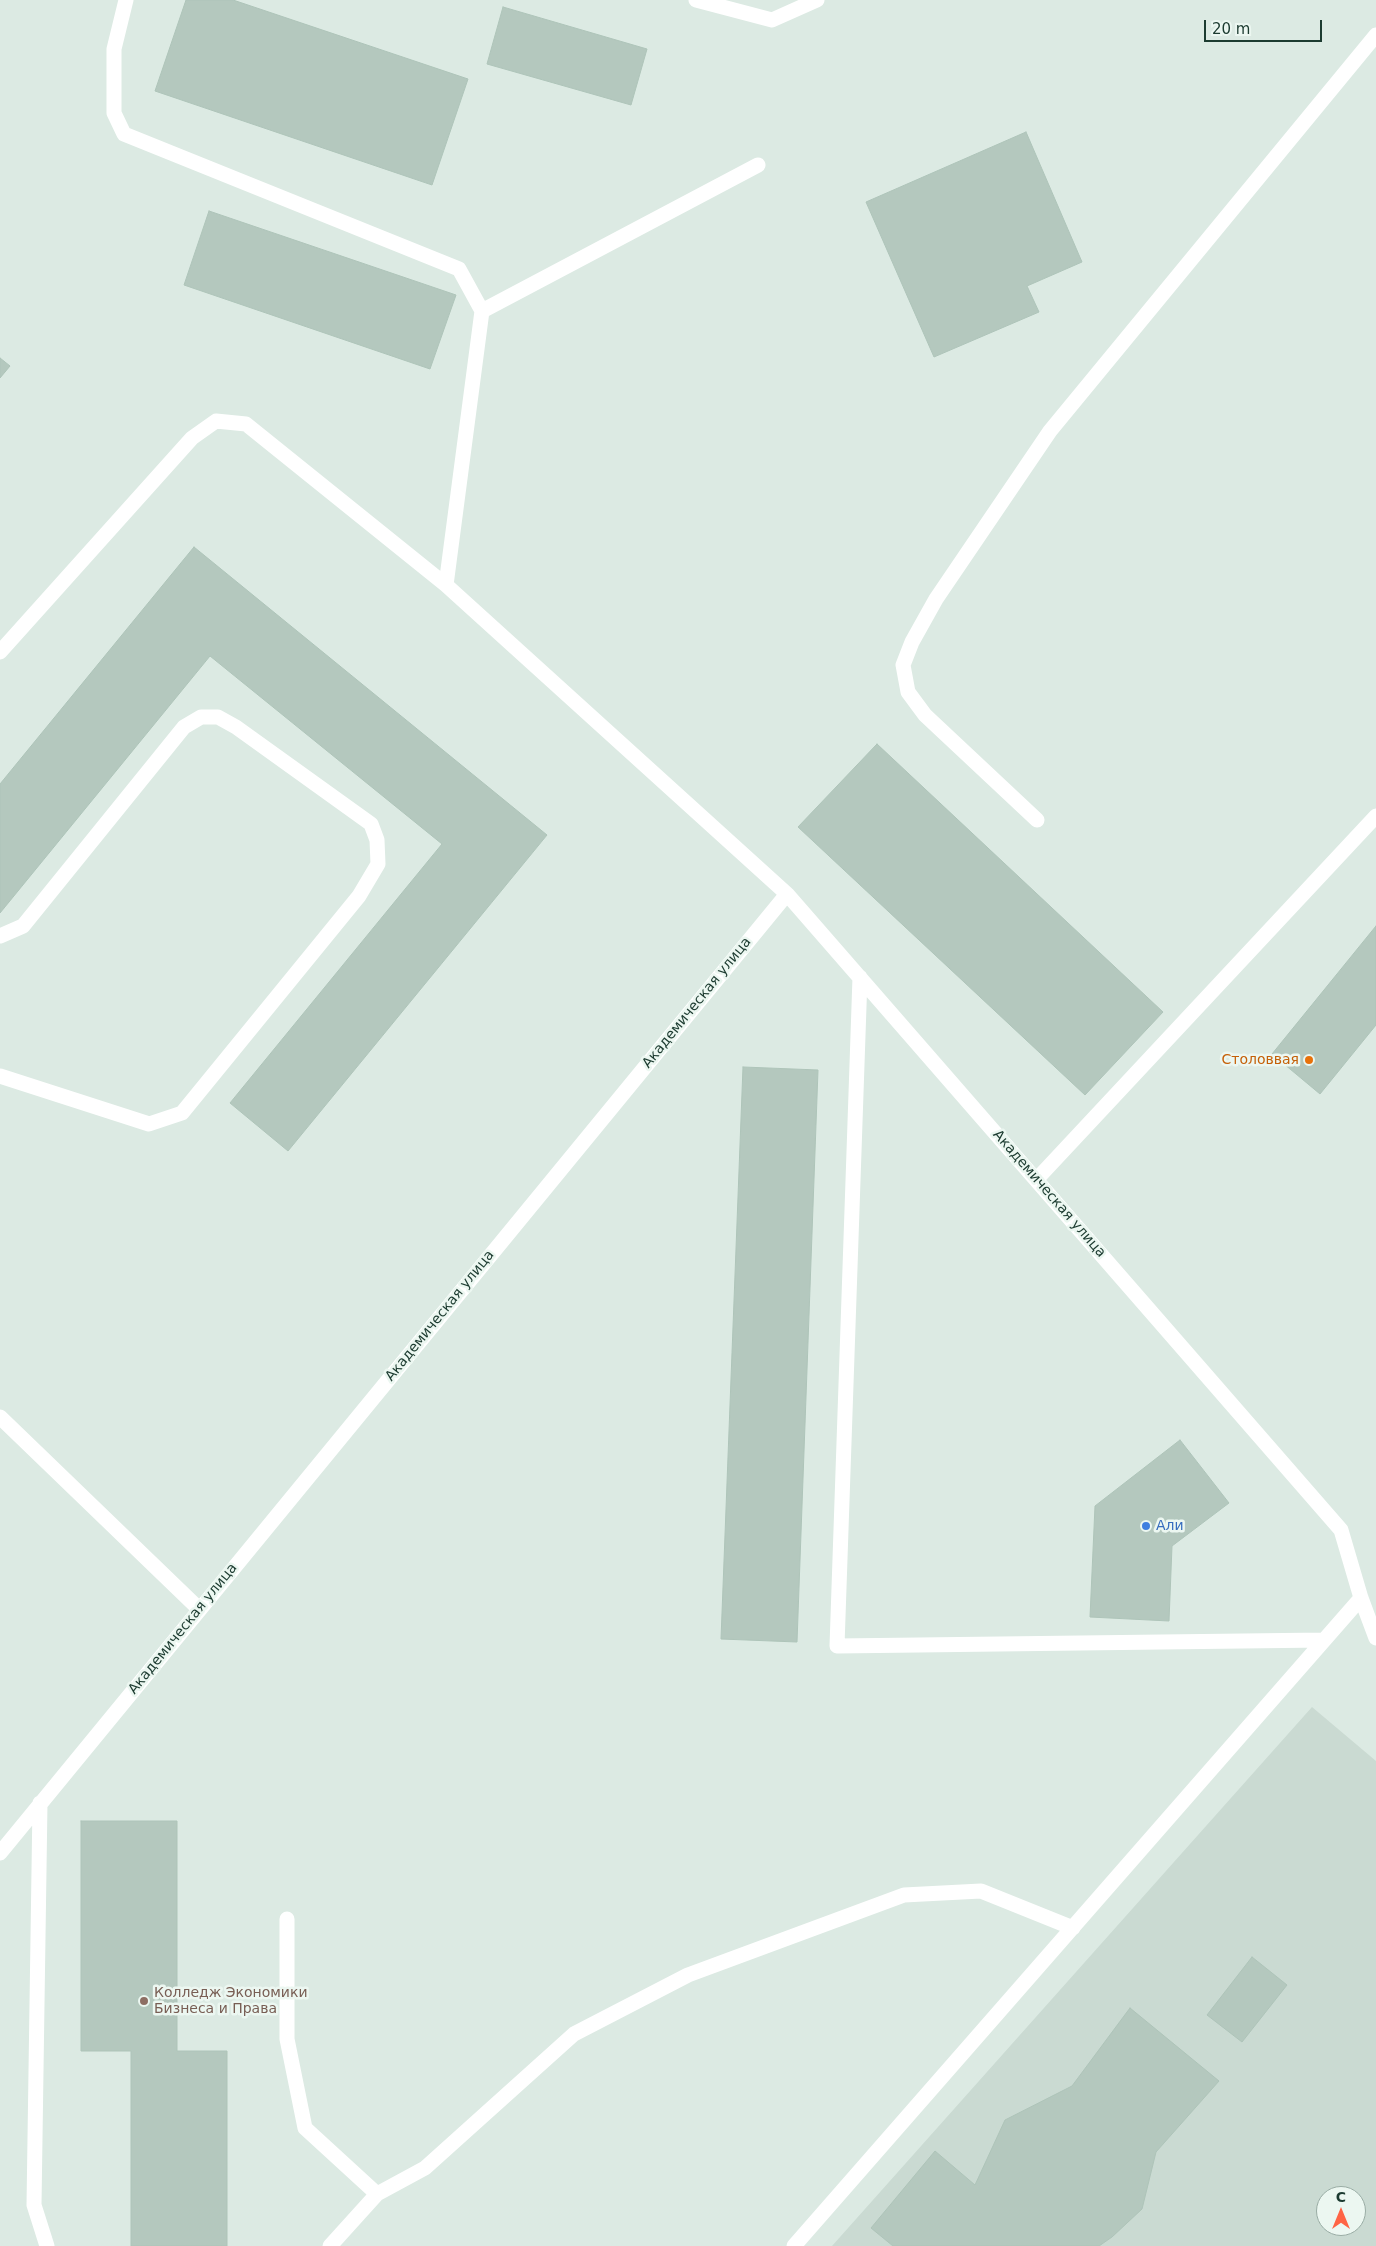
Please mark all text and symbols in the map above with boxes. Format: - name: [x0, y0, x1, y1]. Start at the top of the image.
- scale bar: [1206, 10, 1324, 42]
- text: 20 m: [1212, 20, 1250, 38]
- street label: Академическая улица: [639, 934, 755, 1072]
- place label: Столоввая: [1221, 1052, 1299, 1068]
- marker: Столоввая: [1303, 1054, 1315, 1066]
- street label: Академическая улица: [989, 1127, 1109, 1261]
- street label: Академическая улица: [382, 1247, 498, 1385]
- place label: Али: [1156, 1518, 1184, 1534]
- marker: Али: [1140, 1520, 1152, 1532]
- street label: Академическая улица: [125, 1560, 241, 1698]
- place label: Колледж Экономики Бизнеса и Права: [154, 1985, 307, 2018]
- marker: Колледж Экономики Бизнеса и Права: [138, 1995, 150, 2007]
- north arrow: [1316, 2186, 1366, 2236]
- text: С: [1336, 2189, 1346, 2205]

